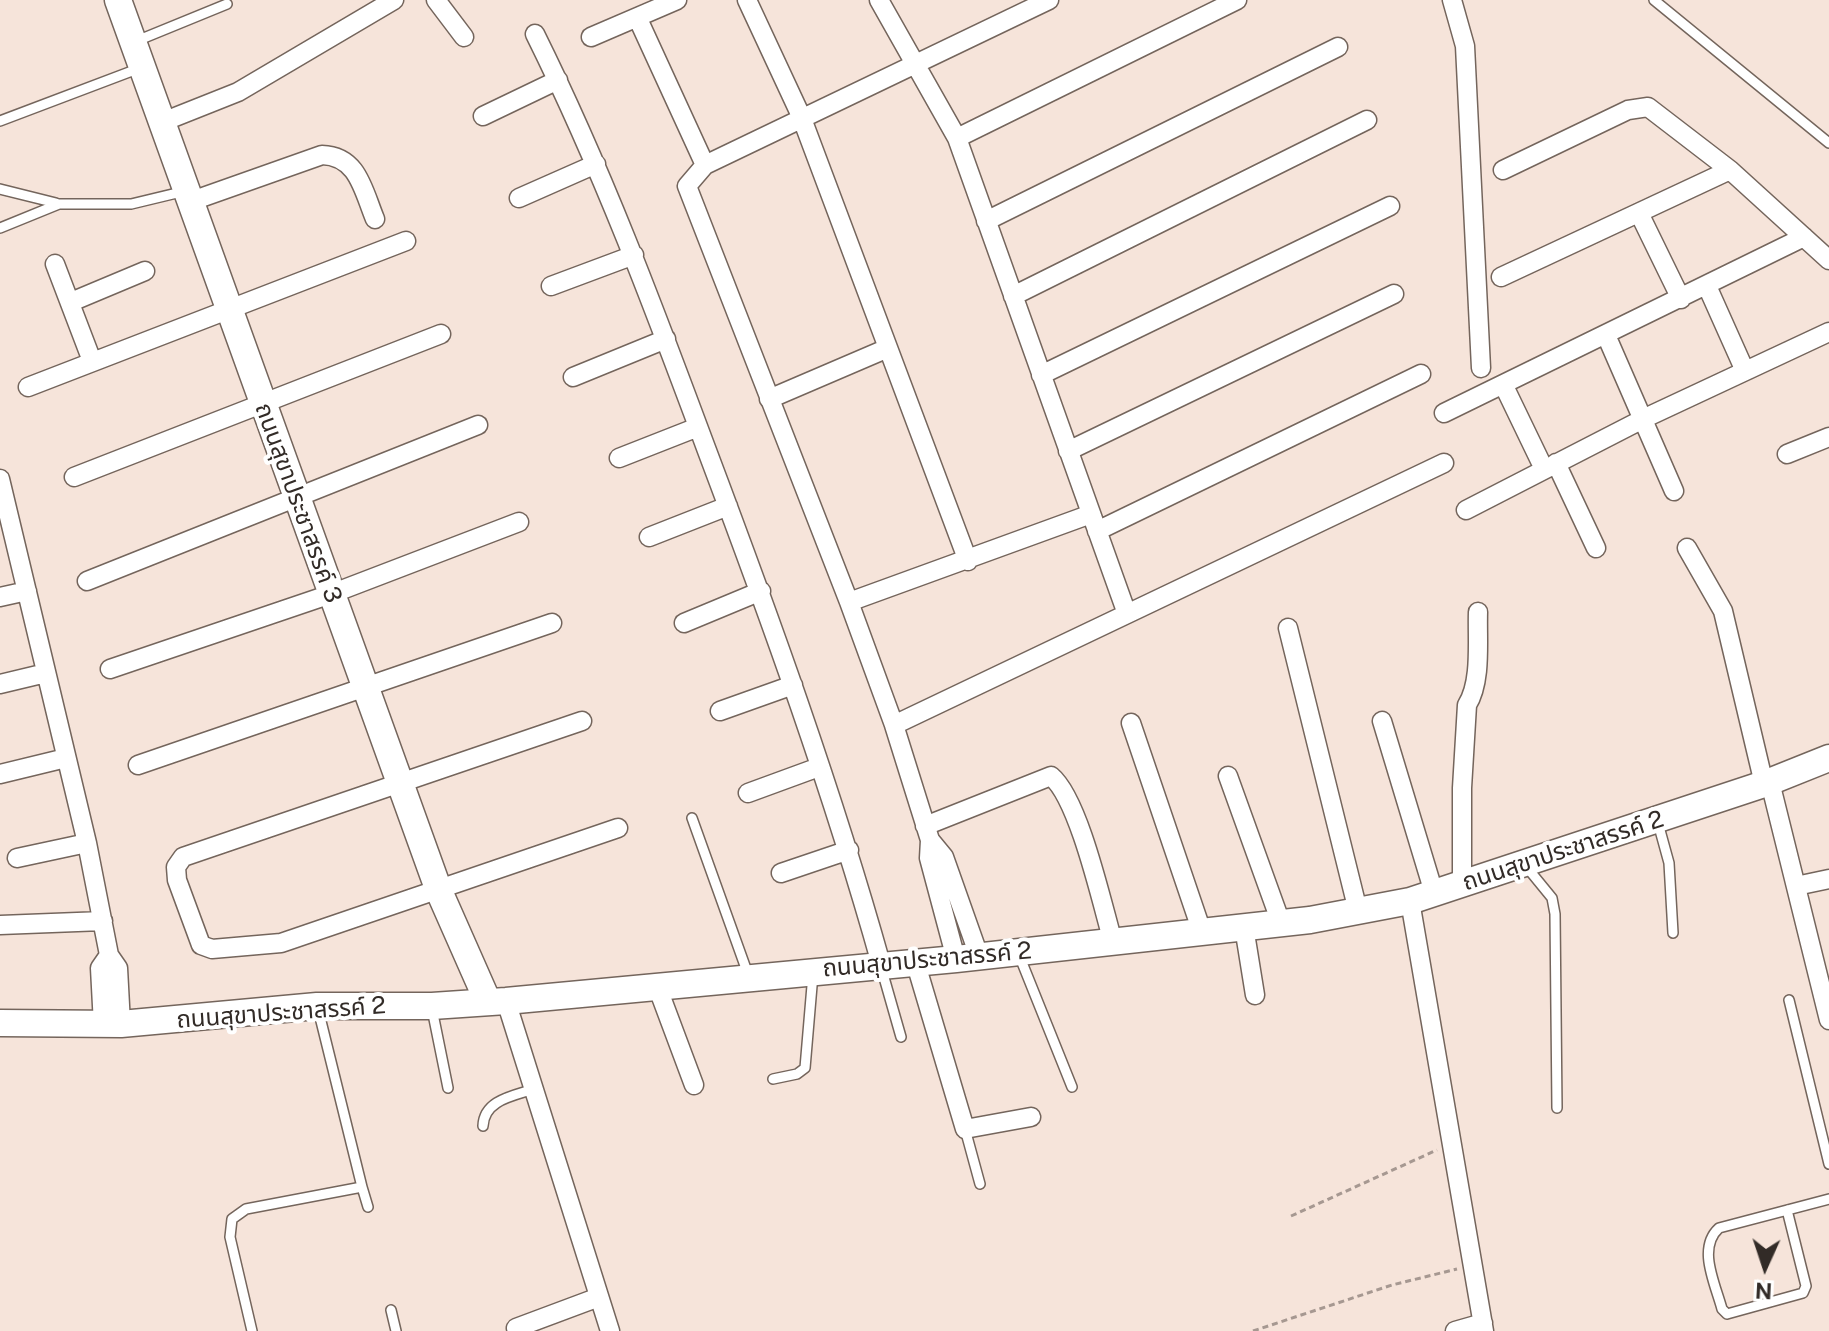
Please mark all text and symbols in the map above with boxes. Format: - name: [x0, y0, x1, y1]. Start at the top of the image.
- street label: ถนนสุขาประชาสรรค์ 3: [248, 399, 348, 607]
- street label: ถนนสุขาประชาสรรค์ 2: [1459, 805, 1667, 897]
- street label: ถนนสุขาประชาสรรค์ 2: [821, 937, 1033, 983]
- street label: ถนนสุขาประชาสรรค์ 2: [175, 991, 387, 1035]
- north arrow: [1725, 1227, 1805, 1307]
- text: N: [1754, 1278, 1773, 1304]

